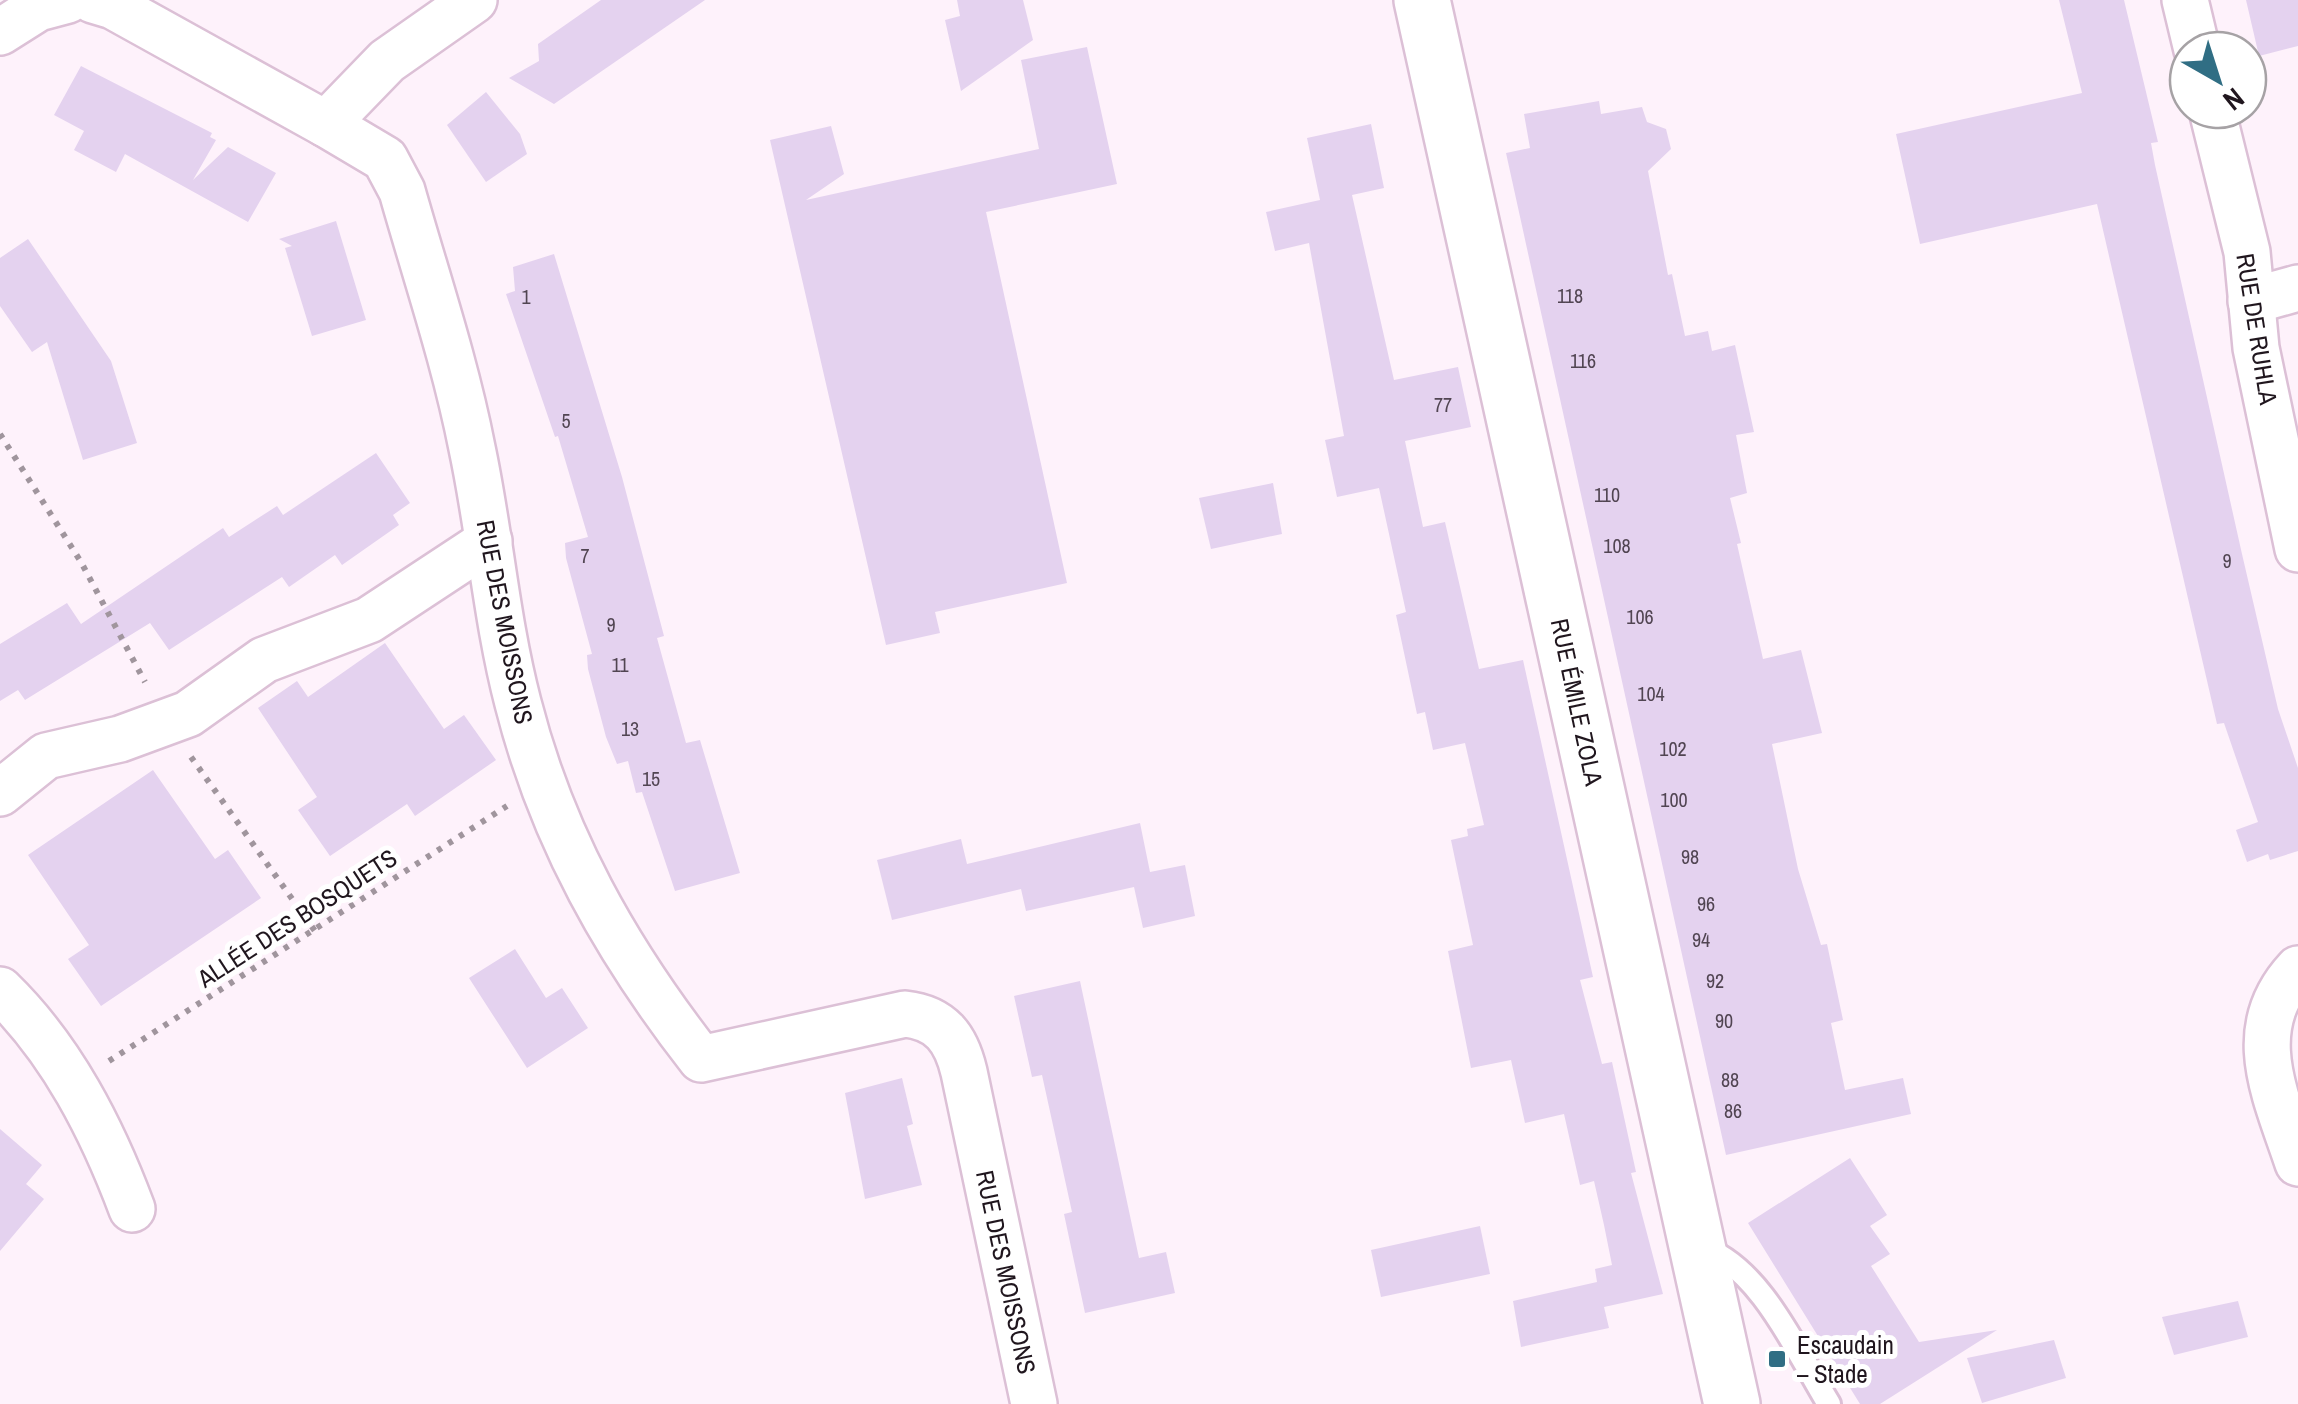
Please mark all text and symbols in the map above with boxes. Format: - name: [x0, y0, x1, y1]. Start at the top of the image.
- north arrow: [2168, 30, 2268, 130]
- text: N: [2215, 79, 2252, 119]
- street label: RUE DE RUHLA: [2228, 251, 2286, 407]
- house number: 118: [1557, 282, 1583, 309]
- house number: 1: [521, 283, 531, 310]
- house number: 116: [1570, 347, 1596, 374]
- house number: 77: [1434, 391, 1452, 418]
- house number: 5: [561, 407, 571, 434]
- house number: 110: [1594, 481, 1620, 508]
- street label: RUE DES MOISSONS: [469, 517, 541, 727]
- house number: 108: [1603, 532, 1631, 559]
- house number: 7: [580, 542, 590, 569]
- house number: 9: [2222, 547, 2232, 574]
- house number: 106: [1626, 603, 1654, 630]
- house number: 9: [606, 611, 616, 638]
- street label: RUE ÉMILE ZOLA: [1543, 615, 1611, 789]
- house number: 11: [611, 651, 629, 678]
- house number: 104: [1637, 680, 1665, 707]
- house number: 13: [621, 715, 639, 742]
- house number: 102: [1659, 735, 1687, 762]
- house number: 15: [642, 765, 660, 792]
- house number: 100: [1660, 786, 1688, 813]
- street label: ALLÉE DES BOSQUETS: [190, 841, 403, 996]
- house number: 98: [1681, 843, 1699, 870]
- house number: 96: [1697, 890, 1715, 917]
- house number: 94: [1692, 926, 1710, 953]
- house number: 92: [1706, 967, 1724, 994]
- house number: 90: [1715, 1007, 1733, 1034]
- house number: 88: [1721, 1066, 1739, 1093]
- house number: 86: [1724, 1097, 1742, 1124]
- street label: RUE DES MOISSONS: [968, 1167, 1044, 1377]
- place label: Escaudain – Stade: [1797, 1328, 1894, 1391]
- marker: Escaudain – Stade: [1766, 1348, 1788, 1370]

